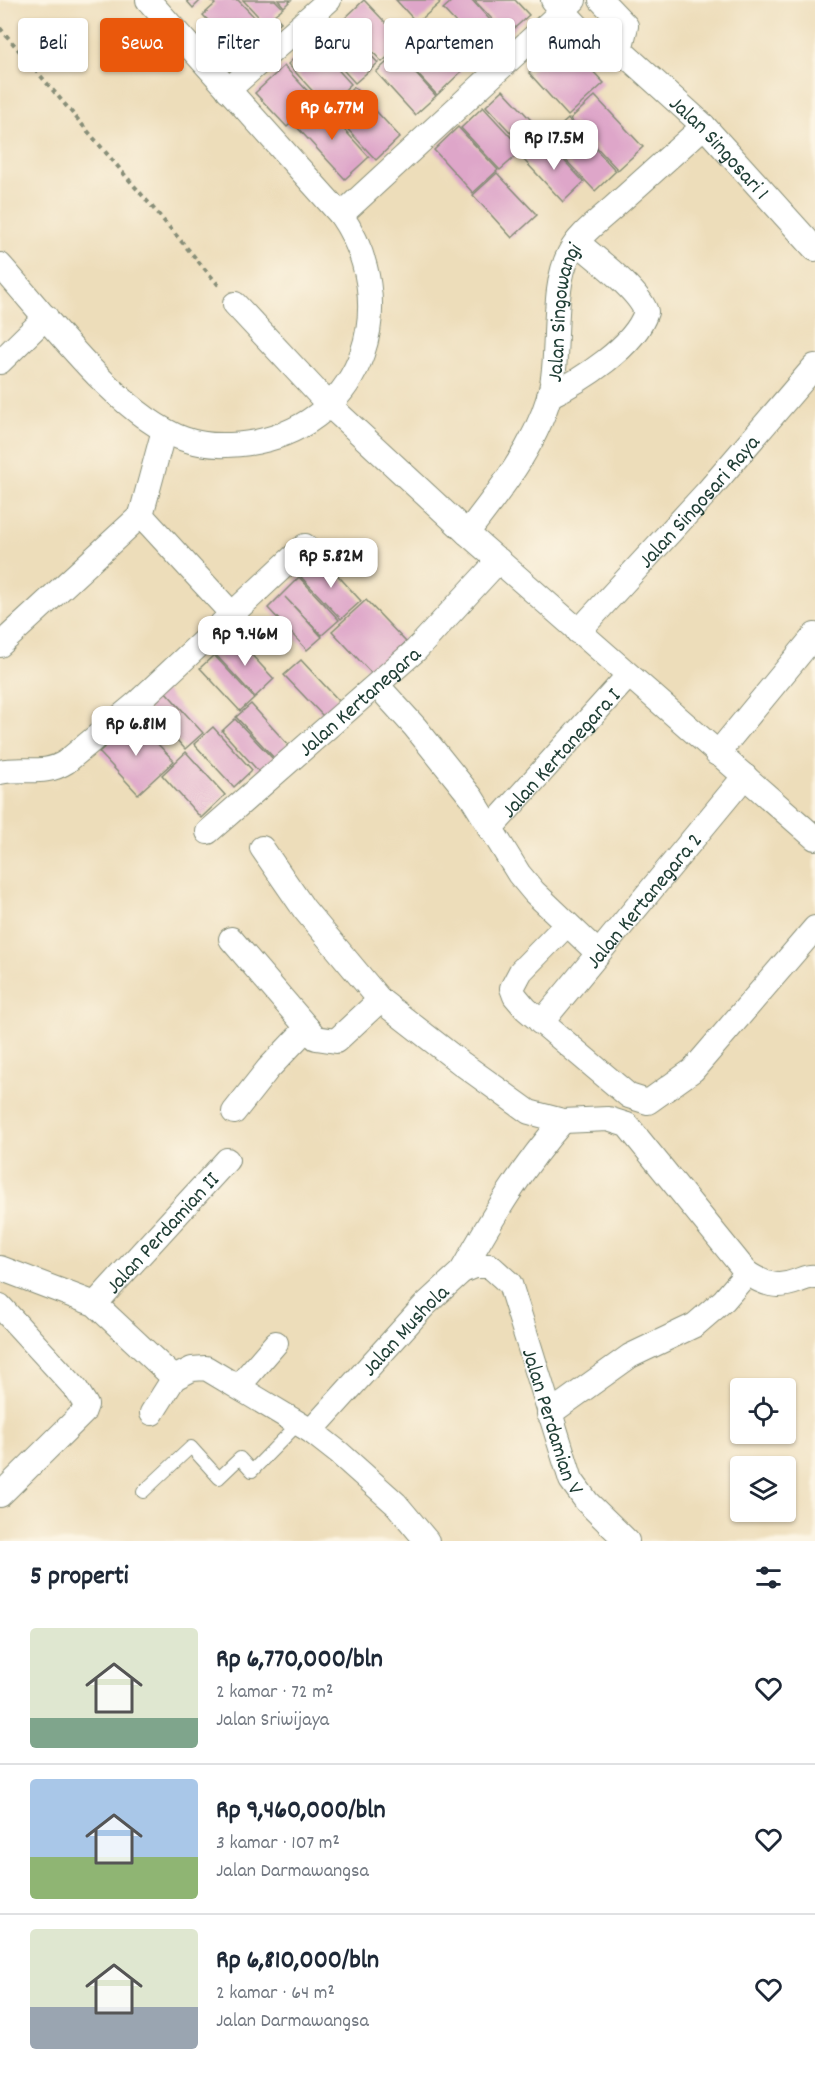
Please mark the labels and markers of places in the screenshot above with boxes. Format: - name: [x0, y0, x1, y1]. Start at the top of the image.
- pin: Rp 6.77M: [270, 90, 394, 141]
- pin: Rp 17.5M: [492, 120, 616, 171]
- pin: Rp 5.82M: [269, 538, 393, 589]
- pin: Rp 9.46M: [183, 616, 307, 667]
- pin: Rp 6.81M: [74, 706, 198, 757]

